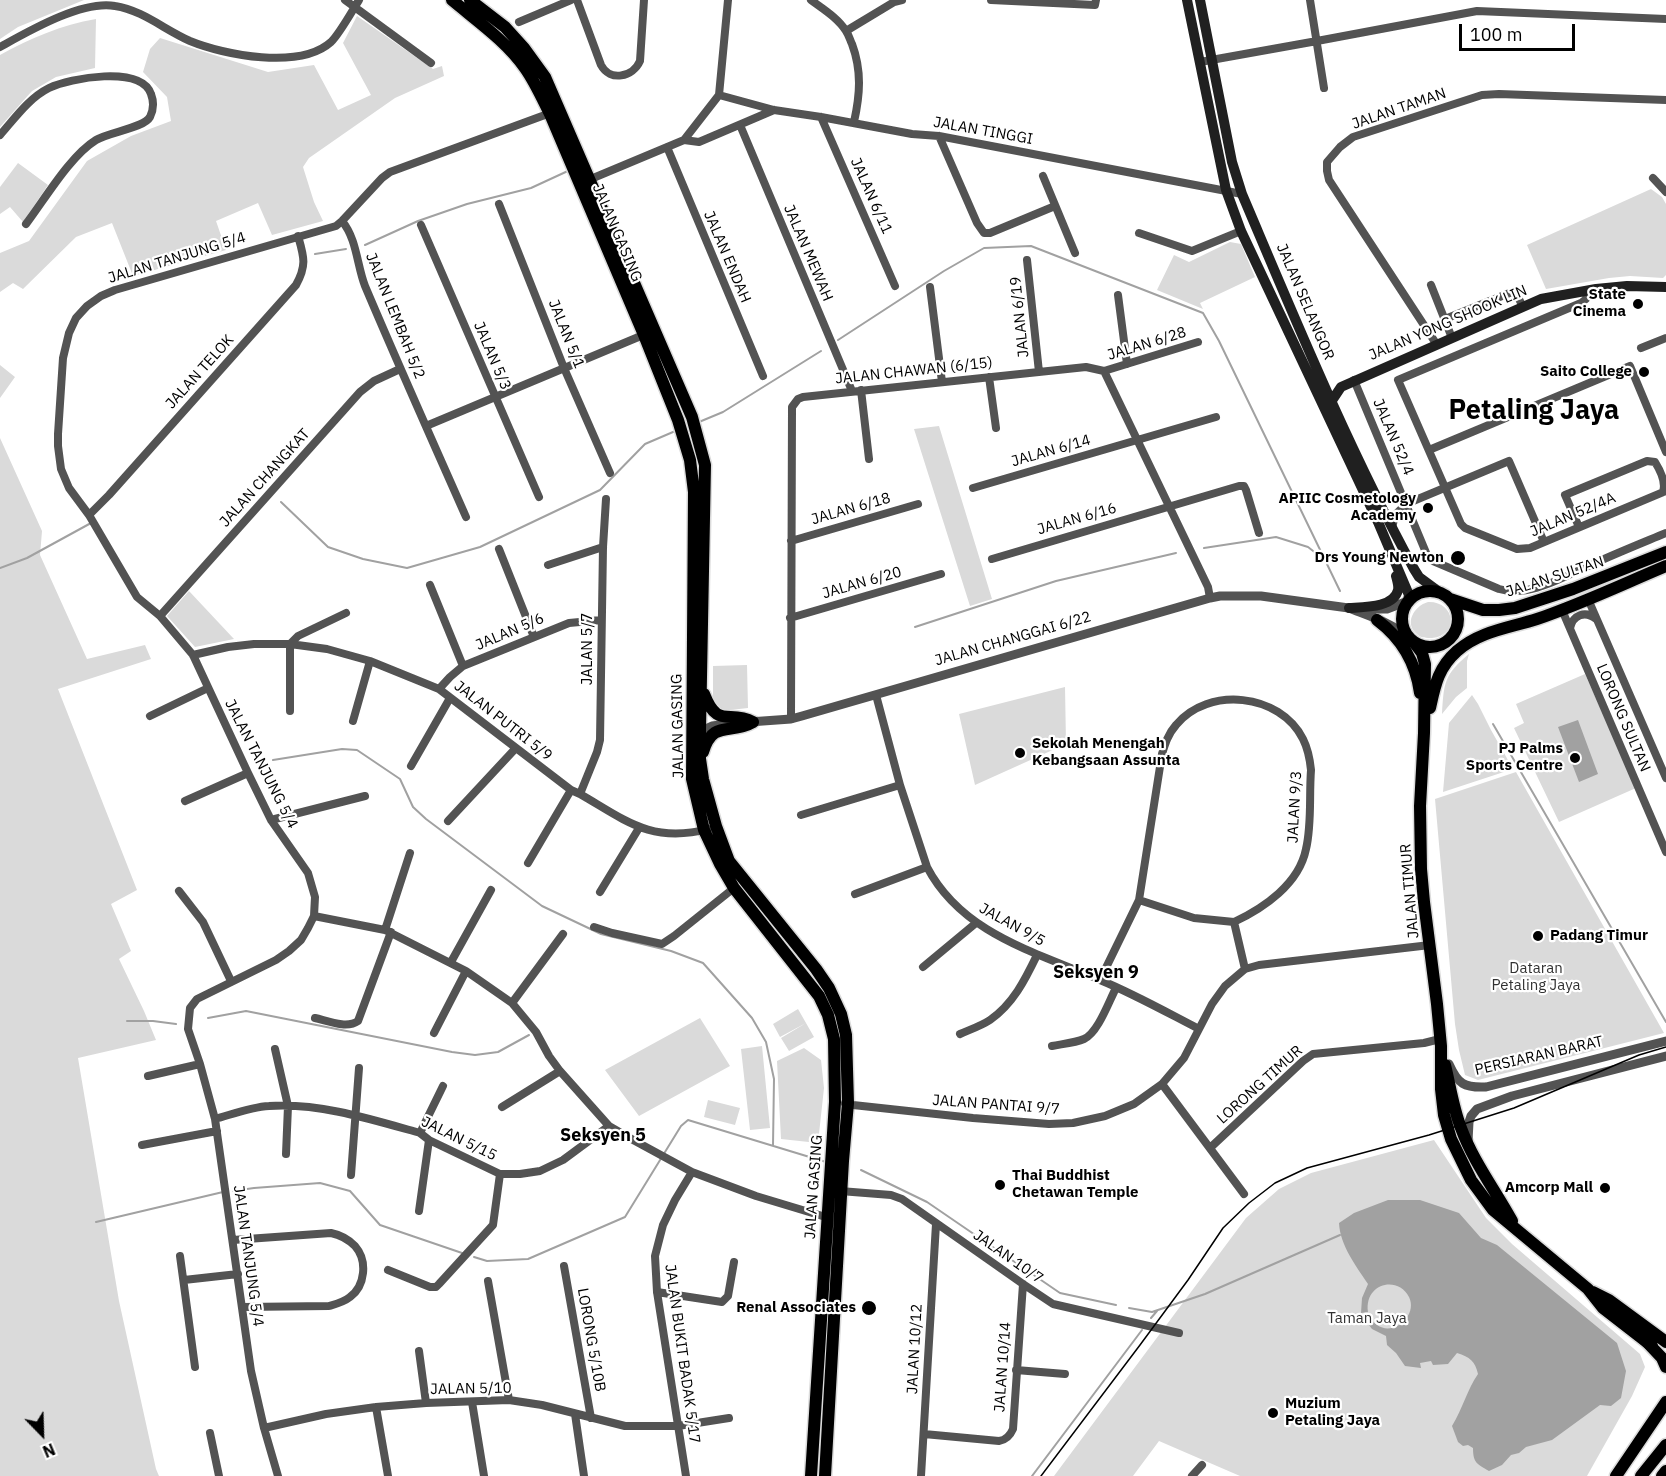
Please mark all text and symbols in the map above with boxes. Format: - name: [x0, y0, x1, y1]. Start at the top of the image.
- scale bar: [1462, 12, 1578, 50]
- text: 100 m: [1470, 23, 1522, 46]
- street label: JALAN TAMAN: [1350, 84, 1448, 134]
- street label: JALAN TINGGI: [932, 113, 1034, 149]
- street label: JALAN 6/11: [846, 155, 896, 237]
- street label: JALAN GASING: [588, 181, 646, 285]
- street label: JALAN MEWAH: [780, 202, 836, 304]
- street label: JALAN ENDAH: [700, 208, 754, 306]
- street label: JALAN TANJUNG 5/4: [106, 229, 248, 287]
- street label: JALAN SELANGOR: [1272, 241, 1338, 363]
- street label: JALAN LEMBAH 5/2: [361, 250, 429, 382]
- street label: JALAN 6/19: [1007, 276, 1033, 358]
- street label: JALAN YONG SHOOK LIN: [1366, 281, 1530, 365]
- place label: State Cinema: [1573, 286, 1626, 321]
- street label: JALAN 5/1: [544, 297, 588, 371]
- marker: State Cinema: [1631, 297, 1645, 311]
- street label: JALAN 5/3: [470, 319, 514, 393]
- street label: JALAN 6/28: [1105, 323, 1189, 365]
- street label: JALAN TELOK: [162, 331, 238, 413]
- street label: JALAN CHAWAN (6/15): [834, 354, 994, 388]
- place label: Saito College: [1540, 363, 1632, 381]
- marker: Saito College: [1637, 365, 1651, 379]
- district label: Petaling Jaya: [1449, 395, 1619, 427]
- street label: JALAN 52/4: [1369, 396, 1417, 478]
- street label: JALAN CHANGKAT: [216, 425, 314, 531]
- street label: JALAN 6/14: [1009, 431, 1093, 471]
- street label: JALAN 6/18: [809, 489, 893, 529]
- street label: JALAN 52/4A: [1528, 489, 1618, 541]
- place label: APIIC Cosmetology Academy: [1278, 490, 1416, 525]
- street label: JALAN 6/16: [1035, 499, 1119, 539]
- marker: APIIC Cosmetology Academy: [1421, 501, 1435, 515]
- place label: Drs Young Newton: [1314, 549, 1444, 567]
- marker: Drs Young Newton: [1449, 549, 1467, 567]
- street label: JALAN SULTAN: [1504, 553, 1606, 601]
- street label: JALAN 6/20: [820, 563, 904, 603]
- street label: JALAN CHANGGAI 6/22: [933, 608, 1093, 670]
- street label: JALAN 5/6: [473, 610, 547, 654]
- street label: JALAN 5/7: [579, 613, 597, 685]
- street label: LORONG SULTAN: [1592, 661, 1654, 775]
- street label: JALAN GASING: [668, 674, 688, 778]
- street label: JALAN PUTRI 5/9: [450, 677, 556, 765]
- street label: JALAN TANJUNG 5/4: [221, 696, 301, 832]
- place label: Sekolah Menengah Kebangsaan Assunta: [1032, 735, 1180, 770]
- place label: PJ Palms Sports Centre: [1466, 740, 1563, 775]
- marker: Sekolah Menengah Kebangsaan Assunta: [1013, 746, 1027, 760]
- marker: PJ Palms Sports Centre: [1568, 751, 1582, 765]
- street label: JALAN 9/3: [1284, 770, 1306, 844]
- street label: JALAN TIMUR: [1397, 843, 1423, 939]
- street label: JALAN 9/5: [976, 900, 1048, 950]
- place label: Padang Timur: [1550, 927, 1648, 945]
- marker: Padang Timur: [1531, 929, 1545, 943]
- park label: Dataran Petaling Jaya: [1492, 960, 1580, 995]
- district label: Seksyen 9: [1053, 962, 1139, 984]
- street label: PERSIARAN BARAT: [1473, 1032, 1605, 1080]
- street label: LORONG TIMUR: [1214, 1042, 1306, 1128]
- street label: JALAN PANTAI 9/7: [932, 1092, 1060, 1118]
- street label: JALAN 5/15: [418, 1113, 500, 1165]
- district label: Seksyen 5: [560, 1125, 646, 1147]
- street label: JALAN GASING: [801, 1134, 827, 1240]
- place label: Thai Buddhist Chetawan Temple: [1012, 1167, 1138, 1202]
- marker: Thai Buddhist Chetawan Temple: [993, 1178, 1007, 1192]
- place label: Amcorp Mall: [1505, 1179, 1593, 1197]
- marker: Amcorp Mall: [1598, 1181, 1612, 1195]
- street label: JALAN TANJUNG 5/4: [229, 1184, 267, 1328]
- street label: JALAN 10/7: [969, 1226, 1047, 1288]
- street label: JALAN BUKIT BADAK 5/17: [661, 1263, 703, 1445]
- street label: LORONG 5/10B: [573, 1287, 609, 1393]
- place label: Renal Associates: [736, 1299, 856, 1317]
- marker: Renal Associates: [860, 1299, 878, 1317]
- street label: JALAN 10/12: [904, 1303, 926, 1395]
- park label: Taman Jaya: [1327, 1310, 1407, 1328]
- street label: JALAN 10/14: [991, 1321, 1015, 1413]
- street label: JALAN 5/10: [430, 1379, 512, 1399]
- place label: Muzium Petaling Jaya: [1285, 1395, 1380, 1430]
- north arrow: [12, 1404, 72, 1464]
- marker: Muzium Petaling Jaya: [1266, 1406, 1280, 1420]
- text: N: [40, 1439, 58, 1462]

